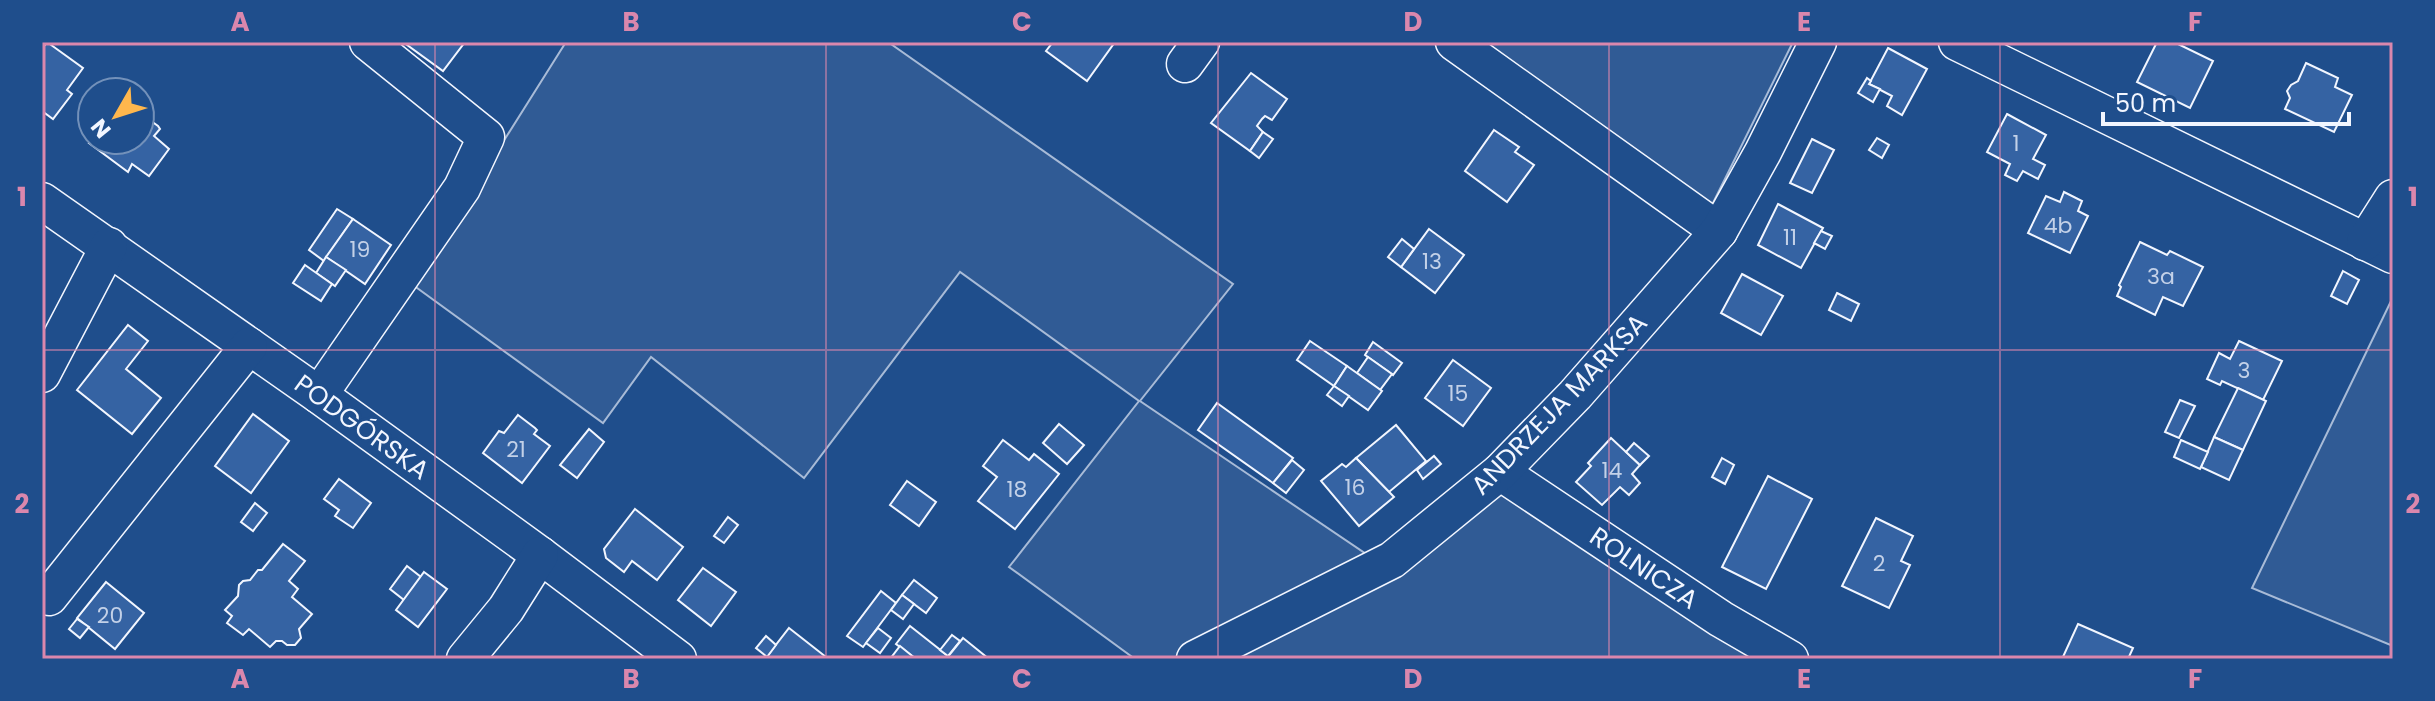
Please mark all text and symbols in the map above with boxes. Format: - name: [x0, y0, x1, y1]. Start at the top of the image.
- text: A: [230, 4, 250, 40]
- text: B: [622, 4, 640, 40]
- text: C: [1012, 4, 1032, 40]
- text: D: [1404, 4, 1423, 40]
- text: E: [1797, 4, 1811, 40]
- text: F: [2188, 4, 2202, 40]
- north arrow: [76, 76, 156, 156]
- scale bar: [2103, 76, 2349, 126]
- text: 50 m: [2115, 87, 2176, 120]
- text: N: [84, 112, 118, 144]
- house number: 1: [2012, 128, 2020, 159]
- text: 1: [17, 179, 27, 215]
- text: 1: [2408, 179, 2418, 215]
- house number: 4b: [2044, 210, 2072, 241]
- house number: 11: [1783, 222, 1797, 253]
- house number: 19: [350, 234, 370, 265]
- house number: 13: [1422, 246, 1442, 277]
- house number: 3a: [2147, 261, 2175, 292]
- street label: ANDRZEJA MARKSA: [1463, 305, 1655, 503]
- house number: 3: [2238, 355, 2250, 386]
- street label: PODGÓRSKA: [287, 366, 437, 488]
- house number: 15: [1448, 378, 1468, 409]
- house number: 21: [506, 434, 526, 465]
- house number: 14: [1602, 455, 1623, 486]
- house number: 16: [1344, 472, 1366, 503]
- house number: 18: [1007, 474, 1027, 505]
- text: 2: [15, 486, 30, 522]
- text: 2: [2406, 486, 2421, 522]
- street label: ROLNICZA: [1583, 518, 1705, 618]
- house number: 2: [1873, 548, 1885, 579]
- house number: 20: [97, 600, 123, 631]
- text: A: [230, 661, 250, 697]
- text: B: [622, 661, 640, 697]
- text: C: [1012, 661, 1032, 697]
- text: D: [1404, 661, 1423, 697]
- text: E: [1797, 661, 1811, 697]
- text: F: [2188, 661, 2202, 697]

